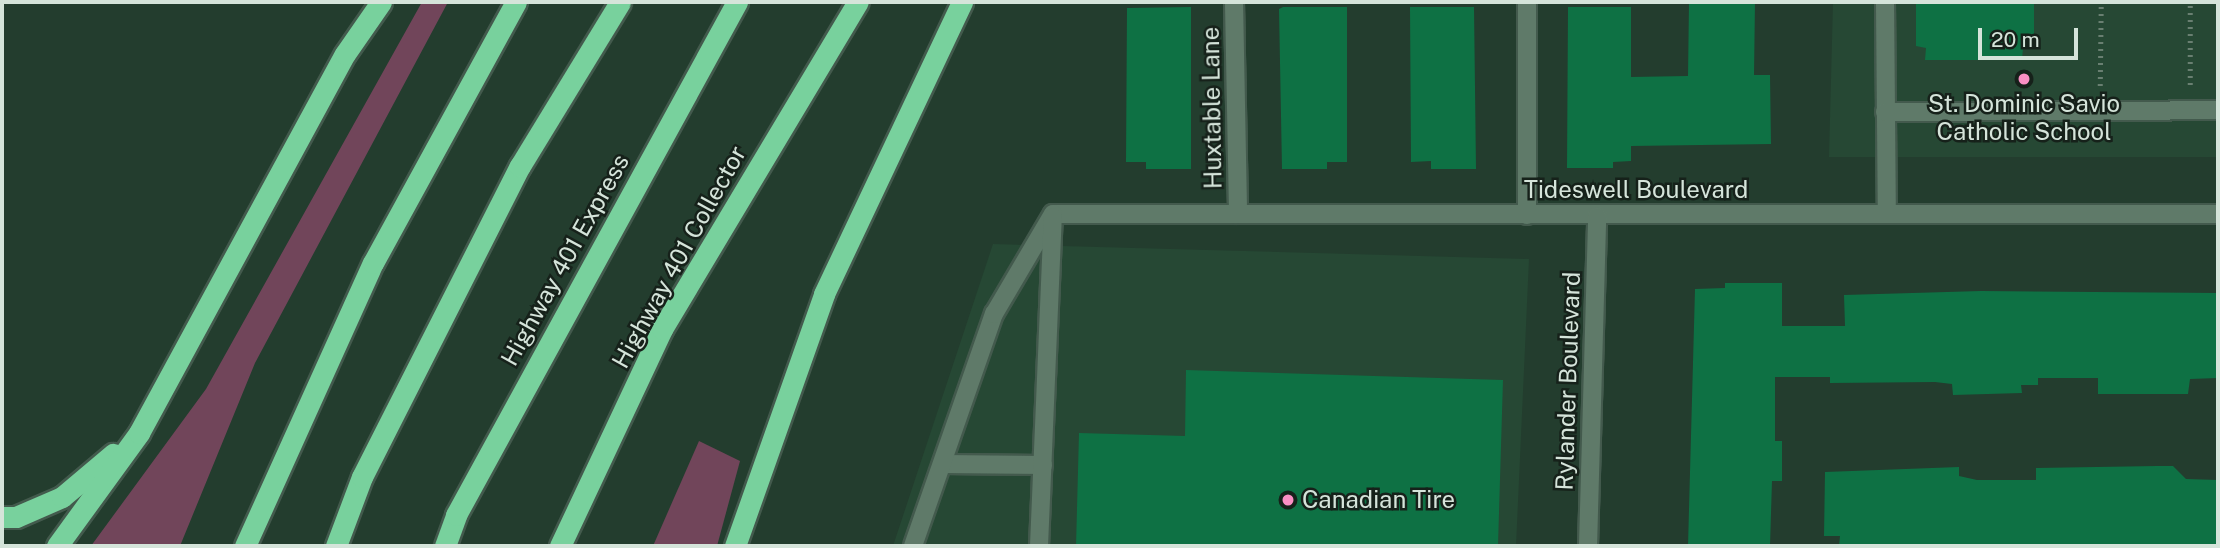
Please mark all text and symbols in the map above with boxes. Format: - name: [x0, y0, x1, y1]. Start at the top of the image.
- scale bar: [1982, 14, 2082, 58]
- street label: Huxtable Lane: [1196, 27, 1228, 189]
- text: 20 m: [1991, 27, 2040, 52]
- marker: St. Dominic Savio Catholic School: [2016, 71, 2032, 87]
- place label: St. Dominic Savio Catholic School: [1928, 90, 2120, 146]
- street label: Highway 401 Collector: [606, 141, 752, 373]
- street label: Highway 401 Express: [495, 149, 635, 371]
- street label: Tideswell Boulevard: [1524, 176, 1748, 204]
- street label: Rylander Boulevard: [1550, 271, 1586, 491]
- place label: Canadian Tire: [1302, 486, 1455, 514]
- marker: Canadian Tire: [1280, 492, 1296, 508]

